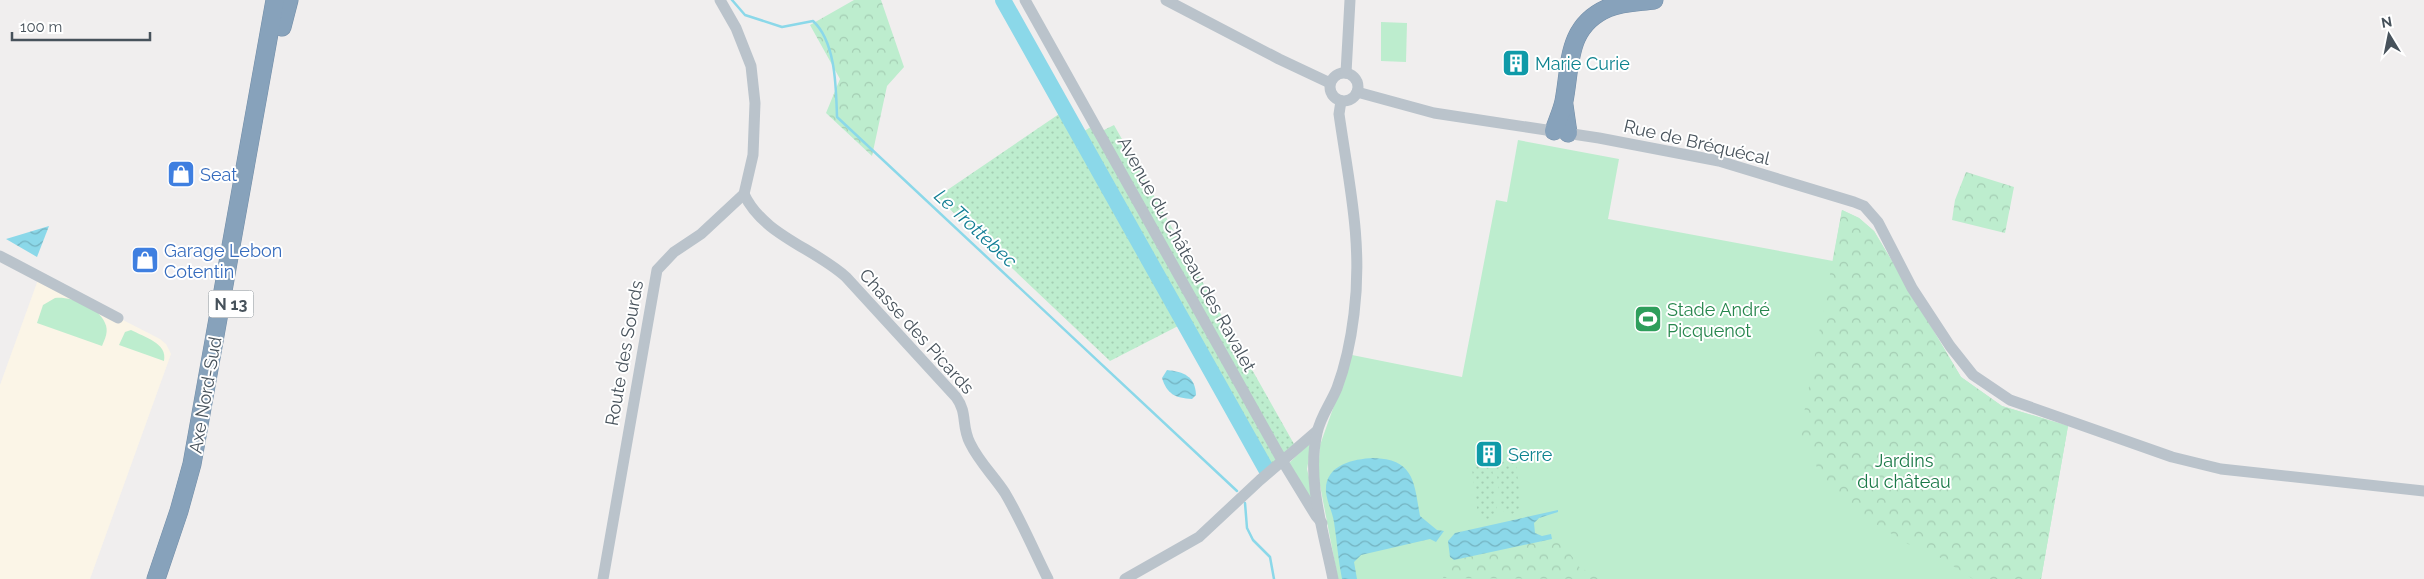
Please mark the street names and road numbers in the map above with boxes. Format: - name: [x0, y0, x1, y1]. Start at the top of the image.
- street label: Rue de Bréquécal: [1622, 115, 1772, 169]
- street label: Avenue du Château des Ravalet: [1114, 133, 1260, 375]
- street label: Chasse des Picards: [855, 264, 979, 398]
- street label: Route des Sourds: [601, 278, 647, 427]
- road number: N 13: [208, 290, 254, 318]
- street label: Axe Nord-Sud: [184, 335, 226, 455]

